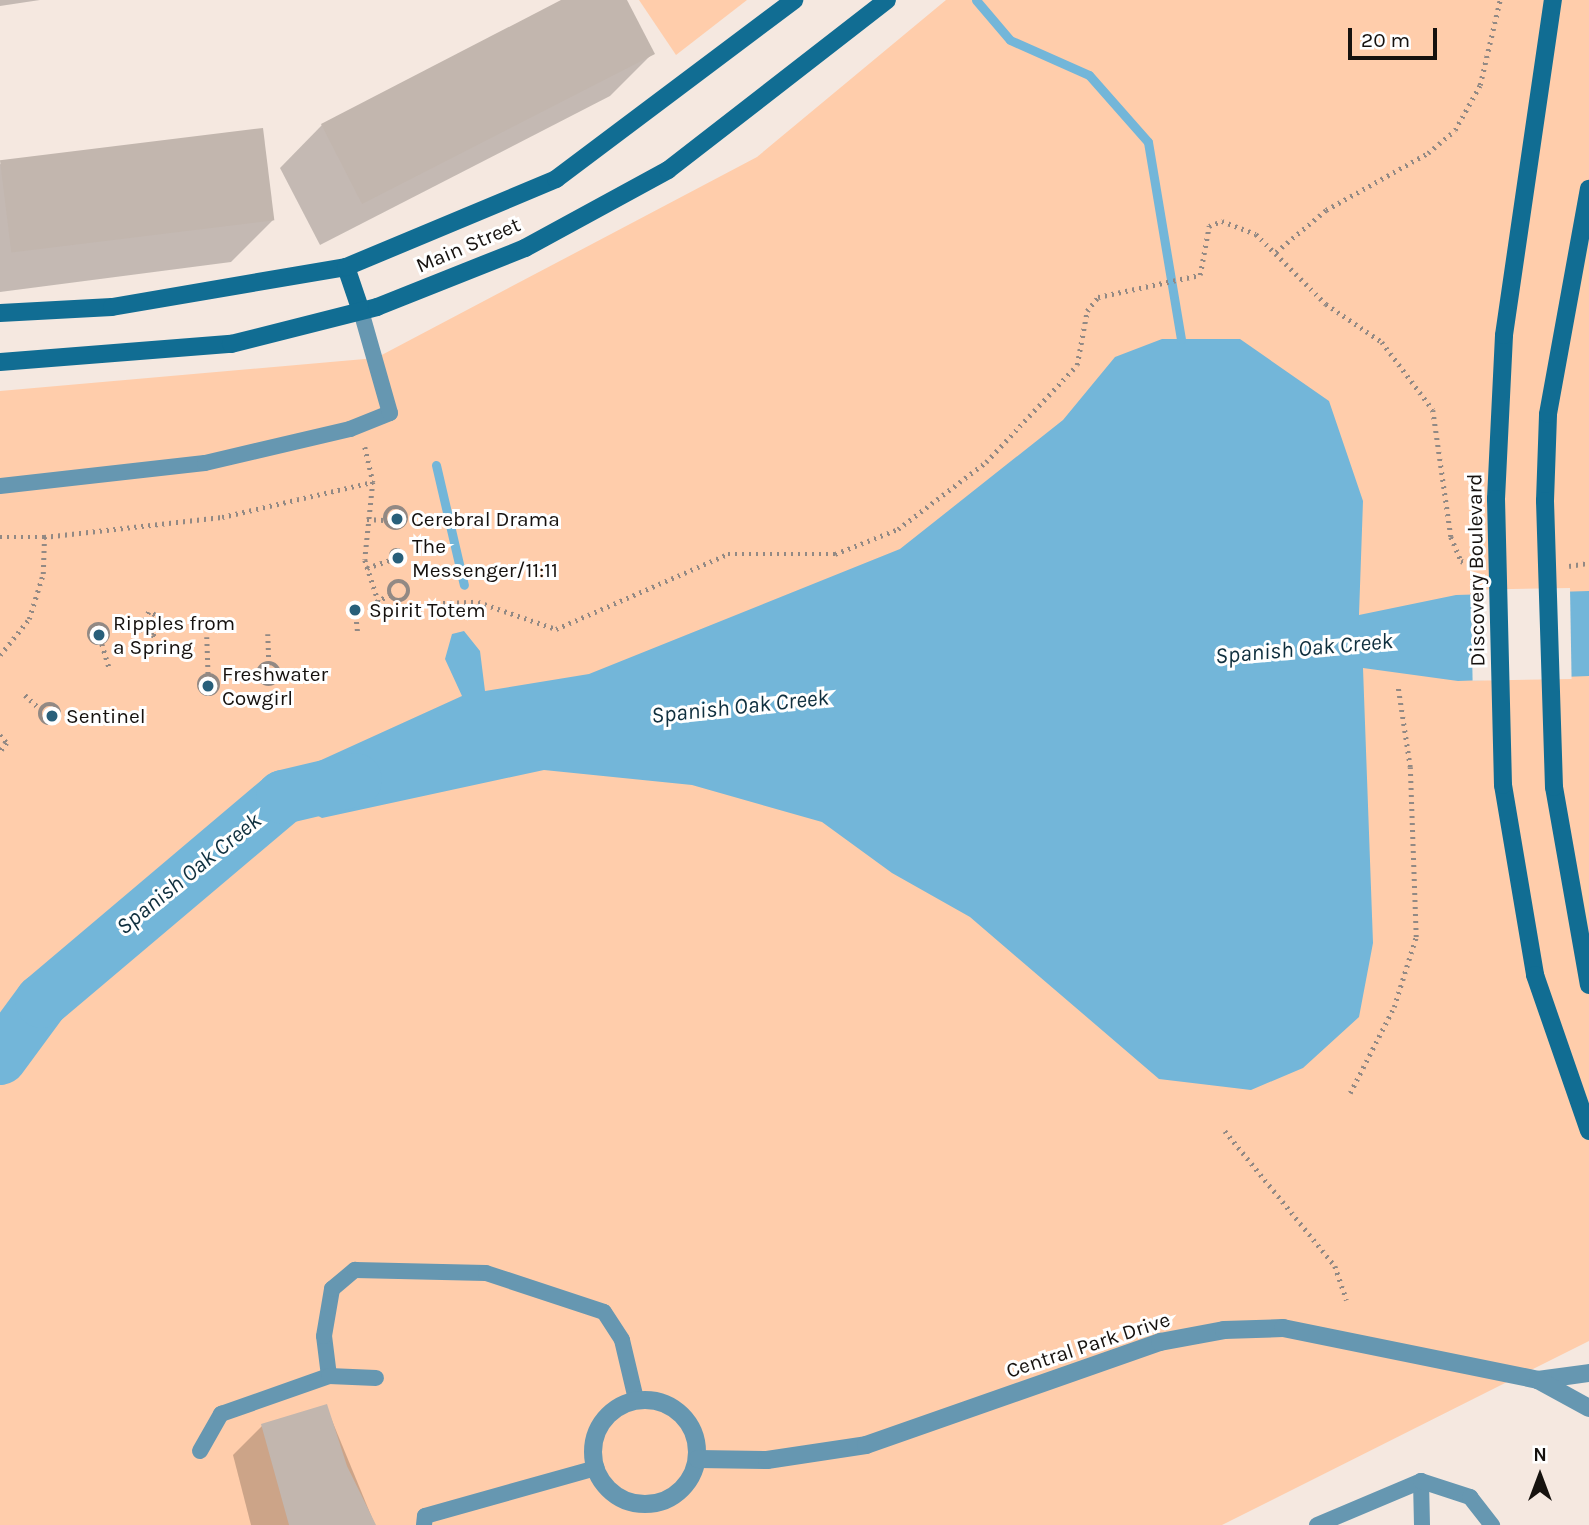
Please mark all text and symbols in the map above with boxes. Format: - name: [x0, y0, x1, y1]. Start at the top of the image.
- scale bar: [1351, 14, 1440, 58]
- text: 20 m: [1361, 28, 1410, 52]
- street label: Main Street: [412, 212, 524, 278]
- street label: Discovery Boulevard: [1462, 473, 1490, 667]
- place label: Cerebral Drama: [411, 506, 560, 532]
- marker: Cerebral Drama: [389, 511, 405, 527]
- place label: The Messenger/11:11: [412, 533, 558, 583]
- marker: The Messenger/11:11: [390, 550, 406, 566]
- place label: Spirit Totem: [369, 597, 486, 623]
- marker: Spirit Totem: [347, 602, 363, 618]
- place label: Ripples from a Spring: [113, 610, 235, 660]
- marker: Ripples from a Spring: [91, 627, 107, 643]
- water label: Spanish Oak Creek: [1214, 627, 1394, 671]
- place label: Freshwater Cowgirl: [222, 661, 328, 711]
- marker: Freshwater Cowgirl: [200, 678, 216, 694]
- water label: Spanish Oak Creek: [650, 684, 830, 730]
- place label: Sentinel: [66, 703, 146, 729]
- marker: Sentinel: [44, 708, 60, 724]
- water label: Spanish Oak Creek: [111, 807, 267, 941]
- street label: Central Park Drive: [1003, 1307, 1173, 1383]
- north arrow: [1505, 1441, 1575, 1511]
- text: N: [1533, 1444, 1547, 1466]

